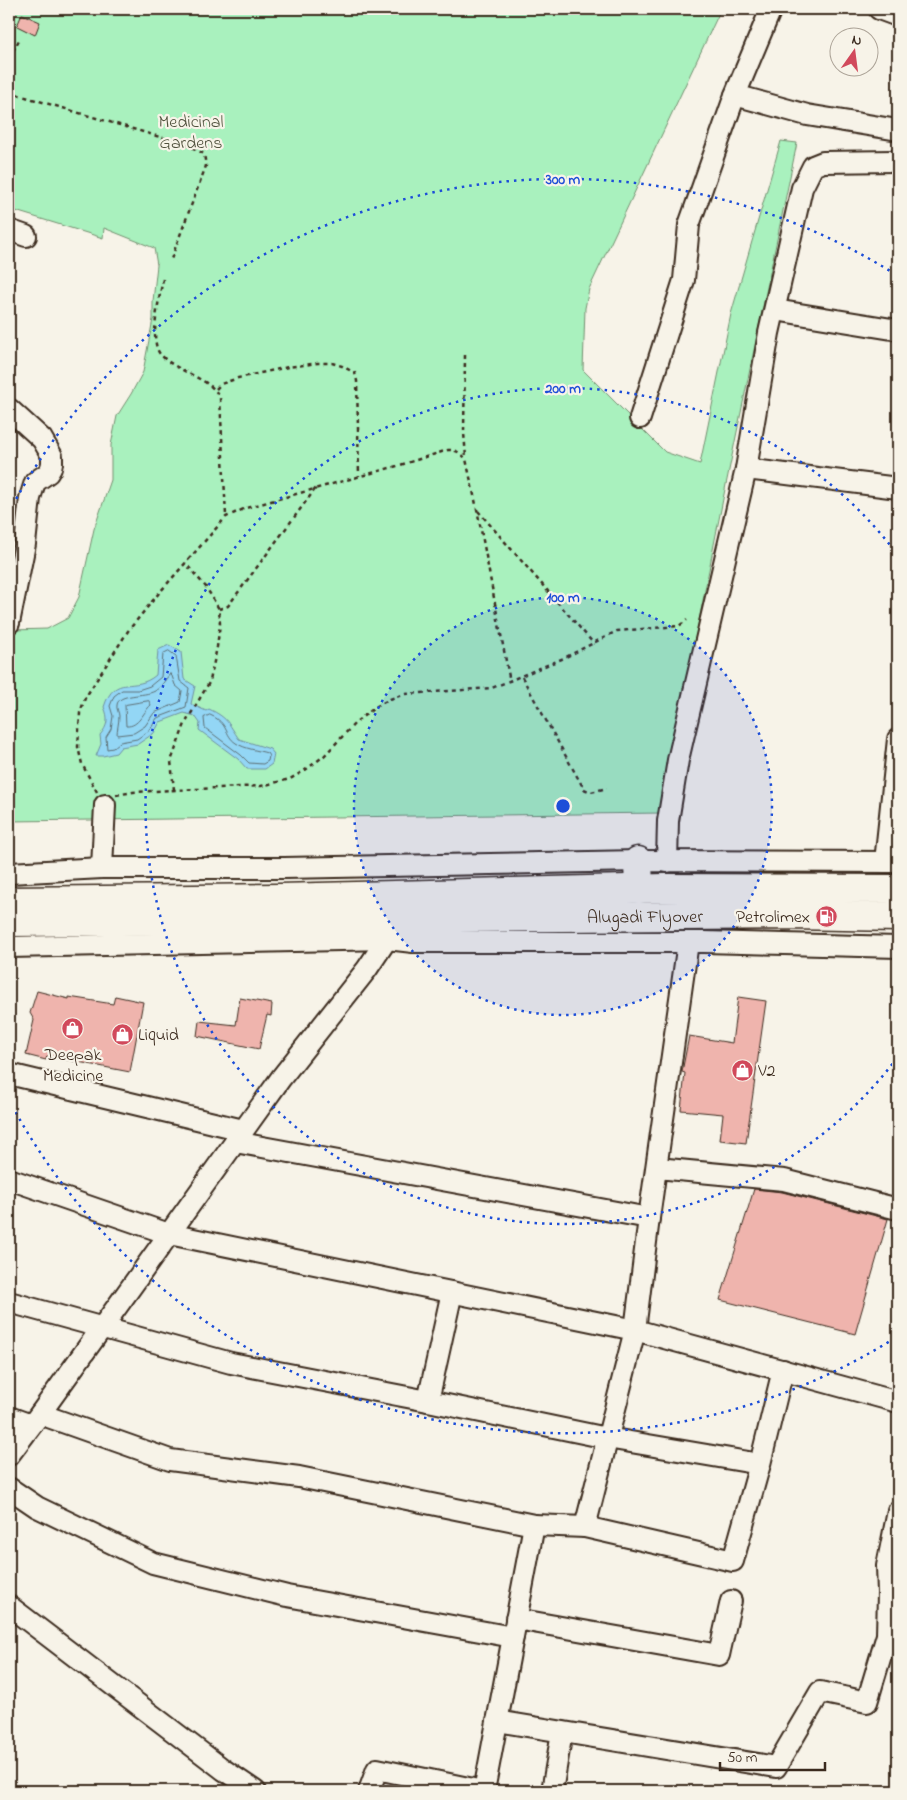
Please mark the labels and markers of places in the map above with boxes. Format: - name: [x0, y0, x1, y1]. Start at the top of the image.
- centre of rings: [554, 797, 572, 815]
- fuel station icon: Petrolimex: [814, 904, 838, 928]
- place label: Petrolimex: [736, 905, 810, 931]
- shop icon: Deepak Medicine: [61, 1017, 85, 1041]
- shop icon: Liquid: [110, 1022, 134, 1046]
- place label: Liquid: [138, 1023, 179, 1049]
- place label: Deepak Medicine: [43, 1043, 104, 1090]
- shop icon: V2: [730, 1058, 754, 1082]
- place label: V2: [757, 1059, 775, 1085]

